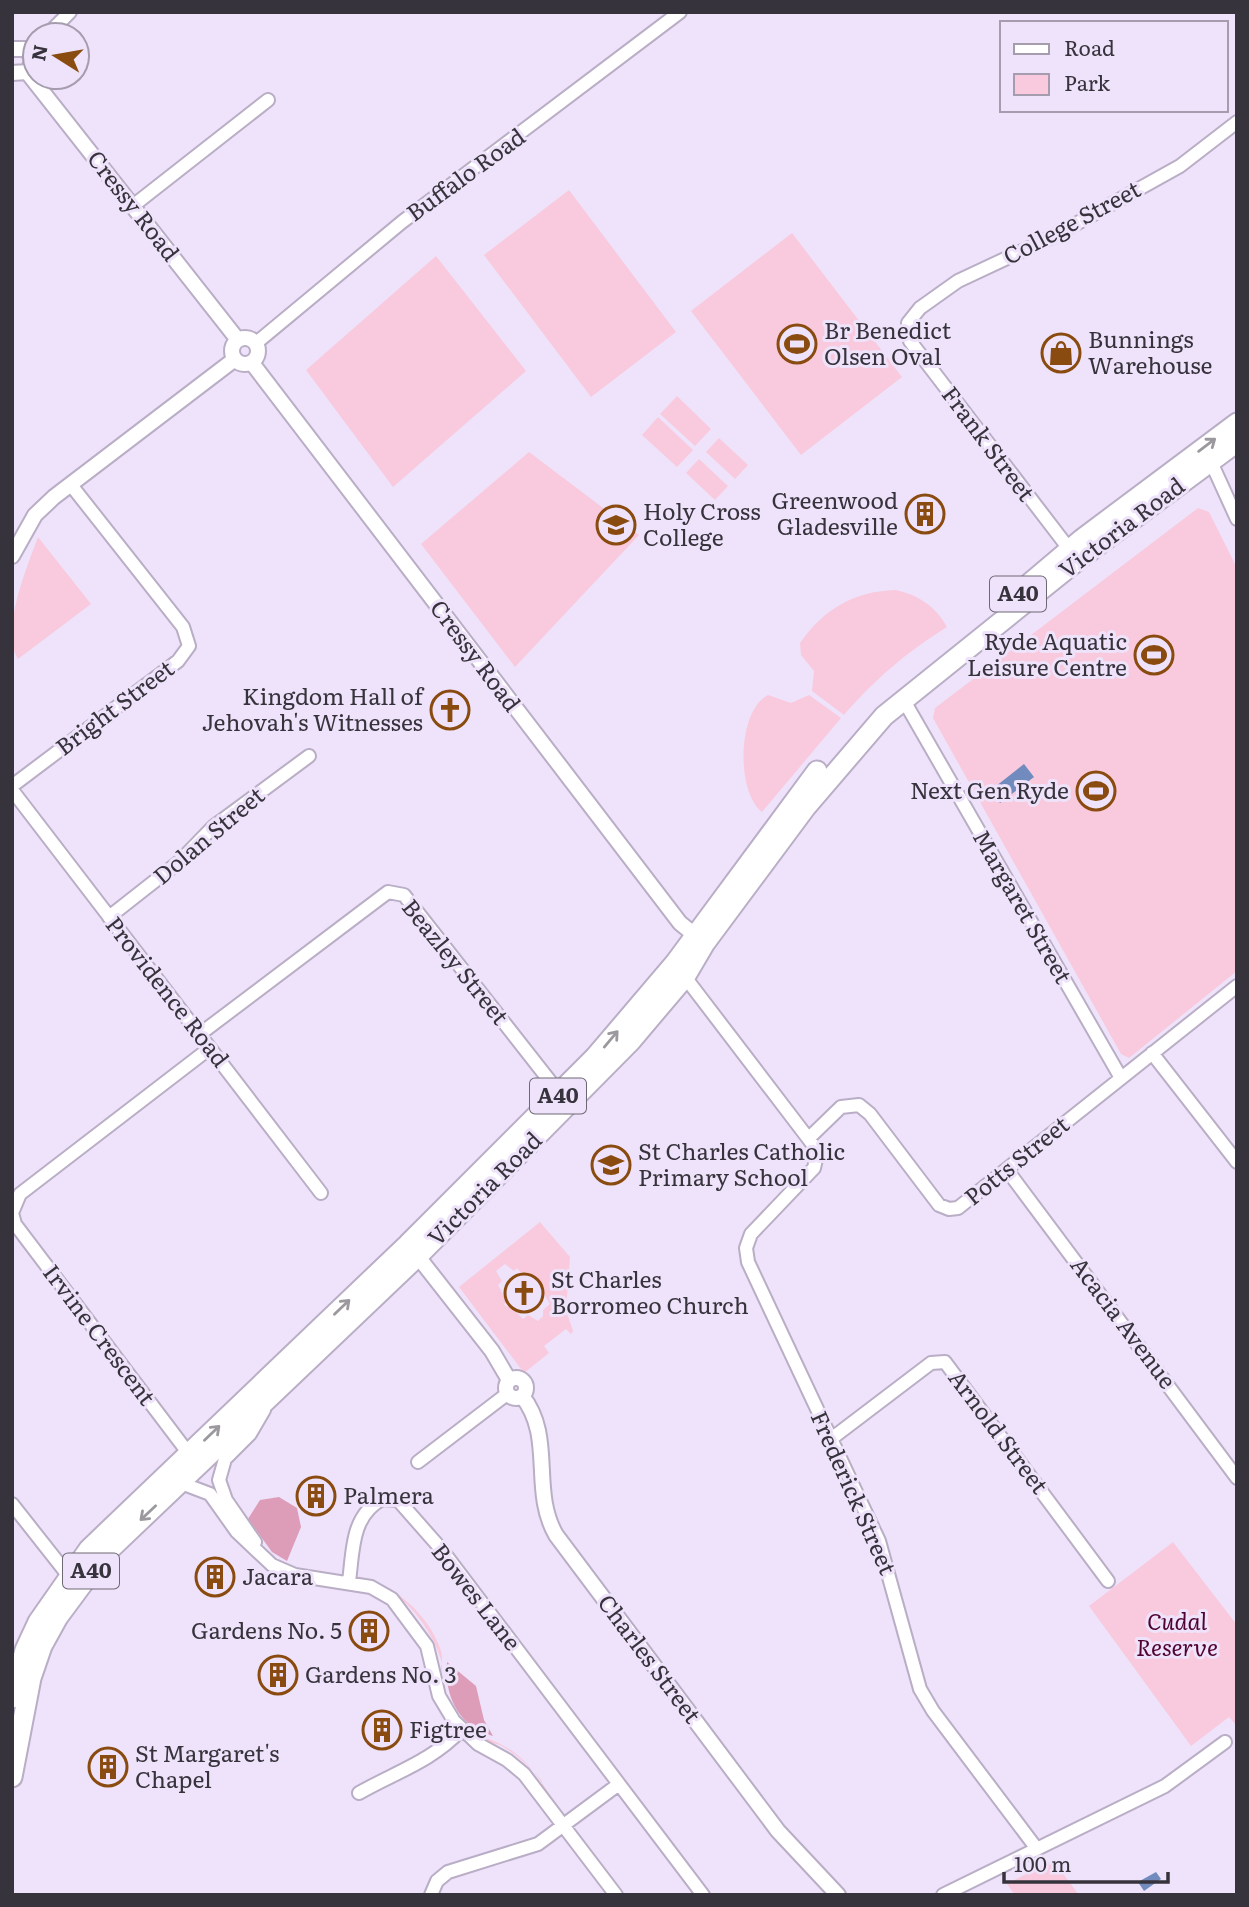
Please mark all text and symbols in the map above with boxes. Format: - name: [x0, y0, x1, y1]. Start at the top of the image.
- north arrow: [21, 21, 91, 91]
- legend: [1000, 21, 1228, 112]
- text: Road: [1064, 31, 1115, 62]
- text: N: [23, 42, 54, 63]
- text: Park: [1064, 66, 1110, 97]
- street label: Buffalo Road: [398, 119, 531, 228]
- street label: Cressy Road: [80, 142, 189, 267]
- street label: College Street: [996, 170, 1146, 272]
- place label: Br Benedict Olsen Oval: [824, 312, 952, 372]
- place label: Bunnings Warehouse: [1088, 321, 1213, 381]
- sports icon: Br Benedict Olsen Oval: [776, 323, 818, 365]
- shop icon: Bunnings Warehouse: [1040, 332, 1082, 374]
- street label: Frank Street: [935, 378, 1045, 508]
- one-way arrow: [1197, 438, 1216, 453]
- street label: Victoria Road: [1051, 468, 1191, 585]
- place label: Greenwood Gladesville: [772, 482, 898, 542]
- place label: Holy Cross College: [643, 493, 761, 553]
- building icon: Greenwood Gladesville: [904, 493, 946, 535]
- school or university icon: Holy Cross College: [595, 504, 637, 546]
- road number: A40: [990, 576, 1046, 612]
- street label: Cressy Road: [423, 592, 530, 718]
- place label: Ryde Aquatic Leisure Centre: [967, 623, 1127, 683]
- sports icon: Ryde Aquatic Leisure Centre: [1133, 634, 1175, 676]
- street label: Bright Street: [47, 650, 181, 762]
- place label: Kingdom Hall of Jehovah's Witnesses: [202, 678, 425, 738]
- church icon: Kingdom Hall of Jehovah's Witnesses: [429, 689, 471, 731]
- sports icon: Next Gen Ryde: [1075, 770, 1117, 812]
- place label: Next Gen Ryde: [910, 772, 1069, 806]
- street label: Dolan Street: [145, 777, 271, 891]
- street label: Margaret Street: [966, 823, 1082, 990]
- street label: Beazley Street: [395, 890, 518, 1032]
- street label: Providence Road: [99, 908, 238, 1073]
- one-way arrow: [603, 1030, 619, 1048]
- road number: A40: [530, 1078, 586, 1114]
- street label: Potts Street: [956, 1106, 1076, 1212]
- street label: Victoria Road: [419, 1123, 548, 1252]
- place label: St Charles Catholic Primary School: [638, 1133, 845, 1193]
- school or university icon: St Charles Catholic Primary School: [590, 1144, 632, 1186]
- street label: Acacia Avenue: [1064, 1249, 1186, 1395]
- street label: Irvine Crescent: [36, 1256, 165, 1412]
- place label: St Charles Borromeo Church: [551, 1261, 749, 1321]
- church icon: St Charles Borromeo Church: [503, 1272, 545, 1314]
- one-way arrow: [333, 1298, 350, 1315]
- street label: Arnold Street: [942, 1362, 1058, 1500]
- street label: Frederick Street: [803, 1405, 906, 1580]
- one-way arrow: [203, 1424, 220, 1441]
- building icon: Palmera: [295, 1475, 337, 1517]
- place label: Palmera: [343, 1477, 435, 1511]
- one-way arrow: [140, 1505, 157, 1522]
- street label: Bowes Lane: [425, 1535, 531, 1657]
- road number: A40: [63, 1554, 119, 1588]
- building icon: Jacara: [194, 1556, 236, 1598]
- place label: Jacara: [242, 1558, 314, 1592]
- street label: Charles Street: [591, 1586, 711, 1730]
- park label: Cudal Reserve: [1136, 1603, 1218, 1663]
- building icon: Gardens No. 5: [348, 1610, 390, 1652]
- place label: Gardens No. 5: [191, 1612, 342, 1646]
- building icon: Gardens No. 3: [257, 1654, 299, 1696]
- place label: Gardens No. 3: [305, 1656, 457, 1690]
- building icon: Figtree: [361, 1709, 403, 1751]
- place label: Figtree: [409, 1711, 487, 1745]
- place label: St Margaret's Chapel: [135, 1735, 280, 1795]
- building icon: St Margaret's Chapel: [87, 1746, 129, 1788]
- scale bar: [1004, 1840, 1168, 1884]
- text: 100 m: [1014, 1847, 1071, 1878]

